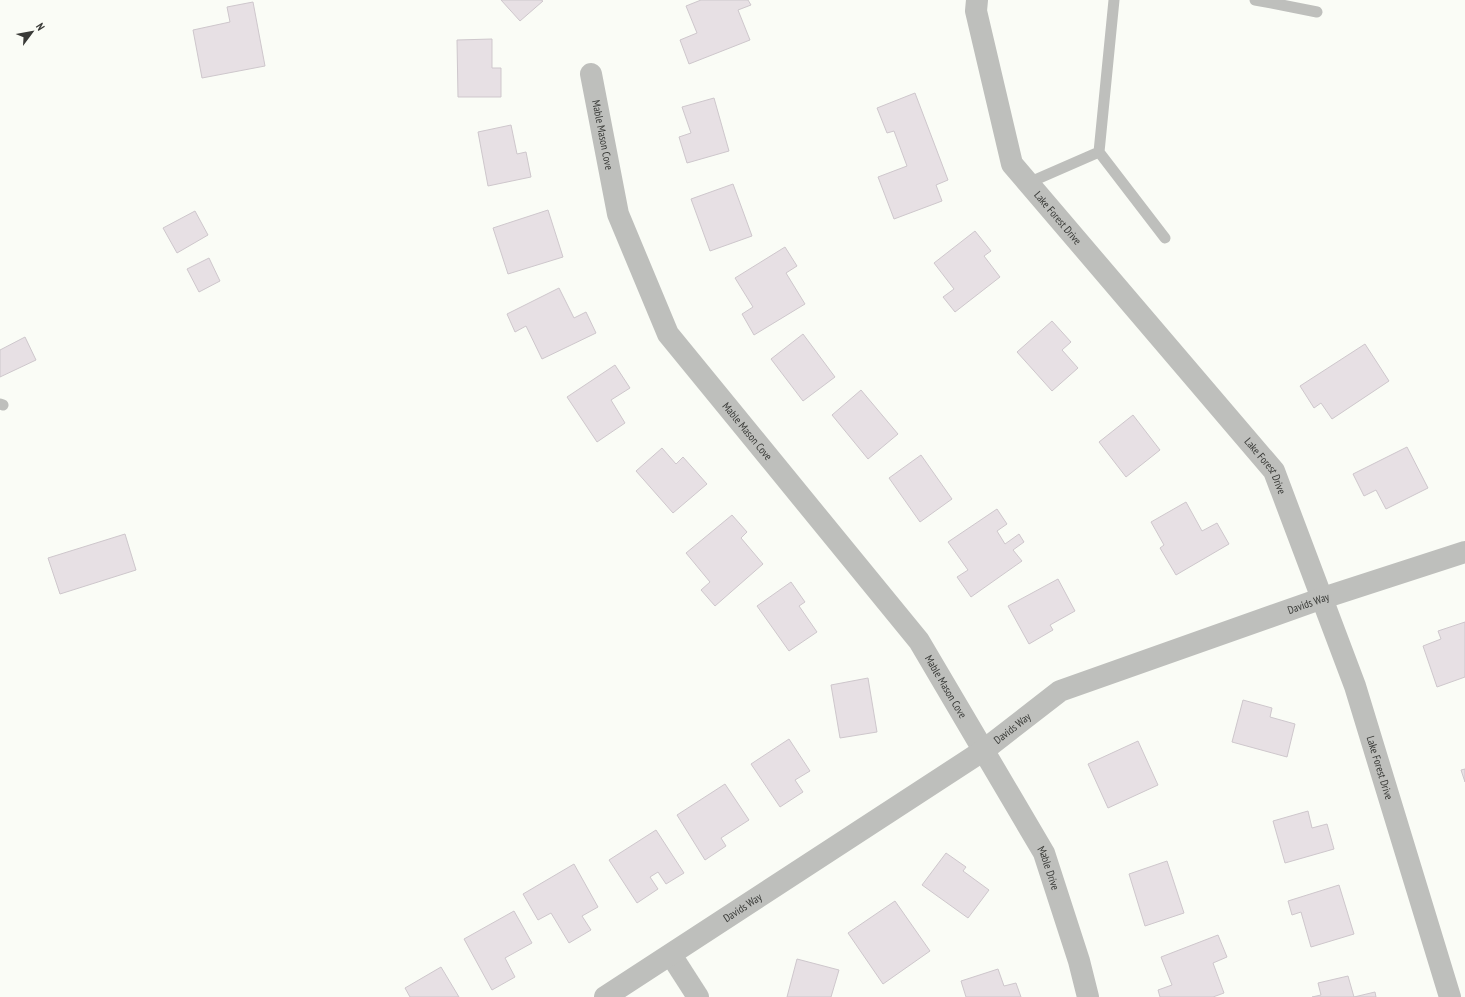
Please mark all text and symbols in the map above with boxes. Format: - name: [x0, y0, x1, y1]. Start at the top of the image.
- north arrow: [12, 12, 52, 52]
- text: N: [33, 20, 48, 33]
- street label: Mable Mason Cove: [589, 99, 616, 171]
- street label: Lake Forest Drive: [1031, 188, 1085, 248]
- street label: Mable Mason Cove: [720, 399, 776, 463]
- street label: Lake Forest Drive: [1242, 435, 1289, 496]
- street label: Davids Way: [1286, 589, 1332, 617]
- street label: Mable Mason Cove: [922, 652, 970, 721]
- street label: Davids Way: [991, 709, 1034, 747]
- street label: Lake Forest Drive: [1364, 734, 1396, 802]
- street label: Mable Drive: [1034, 843, 1063, 892]
- street label: Davids Way: [721, 889, 765, 925]

